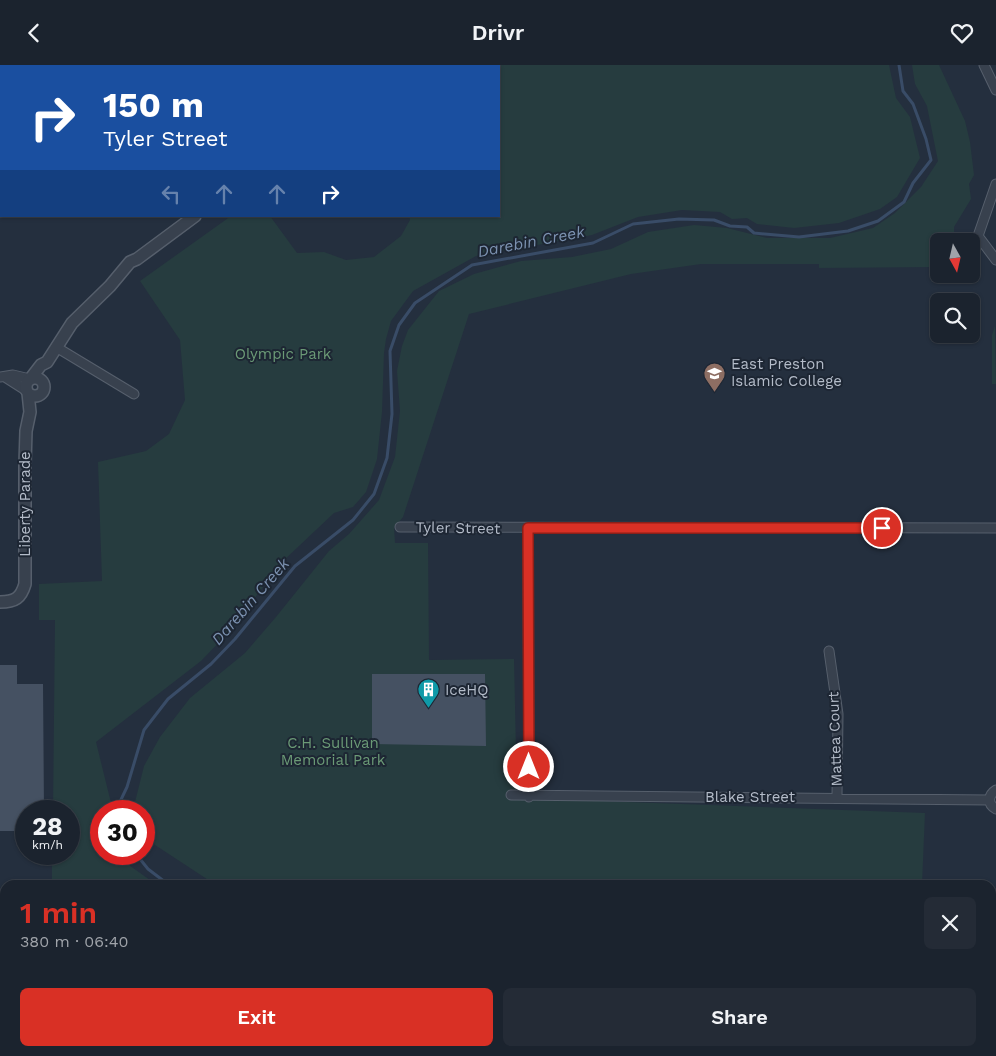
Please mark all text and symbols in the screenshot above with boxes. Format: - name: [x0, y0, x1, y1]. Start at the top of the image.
- icon: back: [20, 19, 48, 47]
- icon: heart: [948, 19, 976, 47]
- text: Drivr: [472, 20, 524, 45]
- text: 150 m: [103, 84, 204, 126]
- icon: right: [20, 85, 85, 150]
- text: Tyler Street: [103, 126, 227, 151]
- icon: left: [157, 180, 185, 208]
- icon: ahead: [210, 180, 238, 208]
- icon: ahead: [263, 180, 291, 208]
- icon: right: [316, 180, 344, 208]
- water label: Darebin Creek: [476, 222, 588, 261]
- north arrow: [930, 233, 980, 283]
- map controls: [930, 233, 980, 343]
- button: search: [930, 293, 980, 343]
- park label: Olympic Park: [235, 345, 332, 363]
- place label: East Preston Islamic College: [731, 355, 842, 390]
- school or university icon: East Preston Islamic College: [703, 361, 727, 392]
- street label: Liberty Parade: [16, 451, 34, 557]
- pin: [861, 507, 903, 549]
- icon: arrive: [868, 514, 896, 542]
- street label: Tyler Street: [415, 518, 501, 538]
- water label: Darebin Creek: [207, 553, 294, 649]
- building icon: IceHQ: [417, 678, 441, 709]
- place label: IceHQ: [445, 681, 489, 699]
- street label: Mattea Court: [824, 691, 846, 787]
- park label: C.H. Sullivan Memorial Park: [281, 734, 386, 769]
- position arrow: [502, 740, 554, 792]
- street label: Blake Street: [705, 788, 796, 806]
- speed limit sign: 30: [90, 800, 155, 865]
- text: 28: [32, 812, 63, 841]
- text: km/h: [32, 838, 63, 852]
- text: 1 min: [20, 895, 97, 930]
- button: close: [924, 897, 976, 949]
- text: 380 m · 06:40: [20, 932, 129, 951]
- button: Exit: [20, 988, 493, 1046]
- button: Share: [503, 988, 976, 1046]

